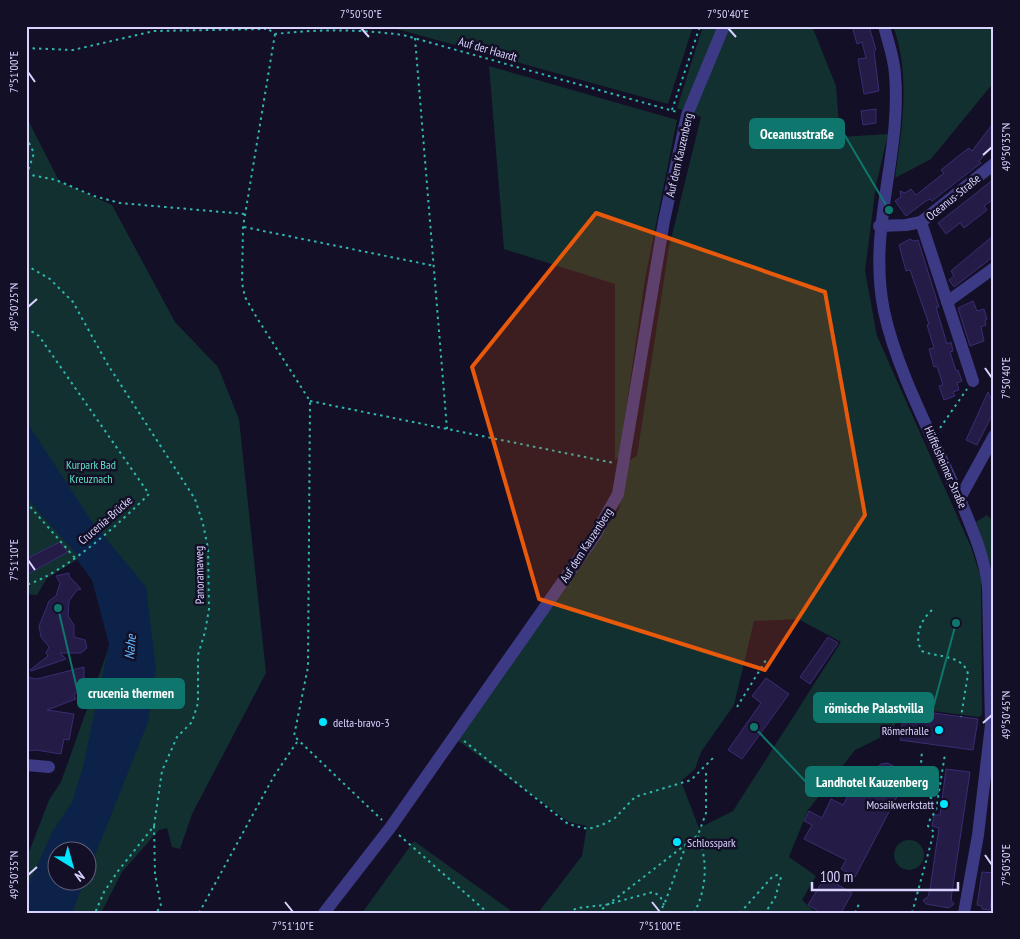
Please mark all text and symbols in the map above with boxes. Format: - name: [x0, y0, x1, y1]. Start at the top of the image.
- text: 7°50'50"E: [340, 6, 382, 21]
- text: 7°50'40"E: [707, 6, 749, 21]
- street label: Auf der Haardt: [457, 33, 520, 65]
- text: 7°51'00"E: [6, 51, 21, 93]
- street label: Auf dem Kauzenberg: [662, 112, 696, 198]
- callout: Oceanusstraße: [750, 119, 844, 148]
- text: 49°50'35"N: [998, 123, 1013, 171]
- text: Oceanusstraße: [760, 125, 834, 143]
- street label: Oceanus-Straße: [923, 170, 983, 224]
- text: 49°50'25"N: [6, 283, 21, 331]
- text: 7°50'40"E: [998, 357, 1013, 399]
- street label: Hüffelsheimer Straße: [921, 424, 971, 510]
- park label: Kurpark Bad Kreuznach: [66, 457, 116, 486]
- street label: Crucenia-Brücke: [75, 492, 135, 548]
- street label: Auf dem Kauzenberg: [556, 505, 616, 585]
- text: 7°51'10"E: [6, 539, 21, 581]
- street label: Panoramaweg: [191, 546, 207, 604]
- water label: Nahe: [120, 633, 140, 660]
- callout: crucenia thermen: [78, 679, 184, 708]
- text: crucenia thermen: [88, 684, 174, 702]
- text: 49°50'45"N: [998, 691, 1013, 739]
- callout: römische Palastvilla: [814, 693, 933, 722]
- text: römische Palastvilla: [824, 699, 924, 717]
- place label: delta-bravo-3: [333, 715, 390, 730]
- marker: delta-bravo-3: [317, 716, 329, 728]
- place label: Römerhalle: [882, 723, 929, 738]
- marker: Römerhalle: [933, 724, 945, 736]
- callout: Landhotel Kauzenberg: [806, 767, 938, 796]
- text: Landhotel Kauzenberg: [816, 773, 928, 791]
- place label: Mosaikwerkstatt: [866, 797, 935, 812]
- marker: Mosaikwerkstatt: [938, 798, 950, 810]
- place label: Schlosspark: [687, 835, 736, 850]
- marker: Schlosspark: [671, 836, 683, 848]
- north arrow: [48, 842, 98, 892]
- text: 7°50'50"E: [998, 844, 1013, 886]
- text: 49°50'35"N: [6, 851, 21, 899]
- scale bar: [812, 859, 959, 891]
- text: N: [71, 867, 88, 886]
- text: 100 m: [820, 867, 853, 886]
- text: 7°51'10"E: [272, 918, 314, 933]
- text: 7°51'00"E: [639, 918, 681, 933]

